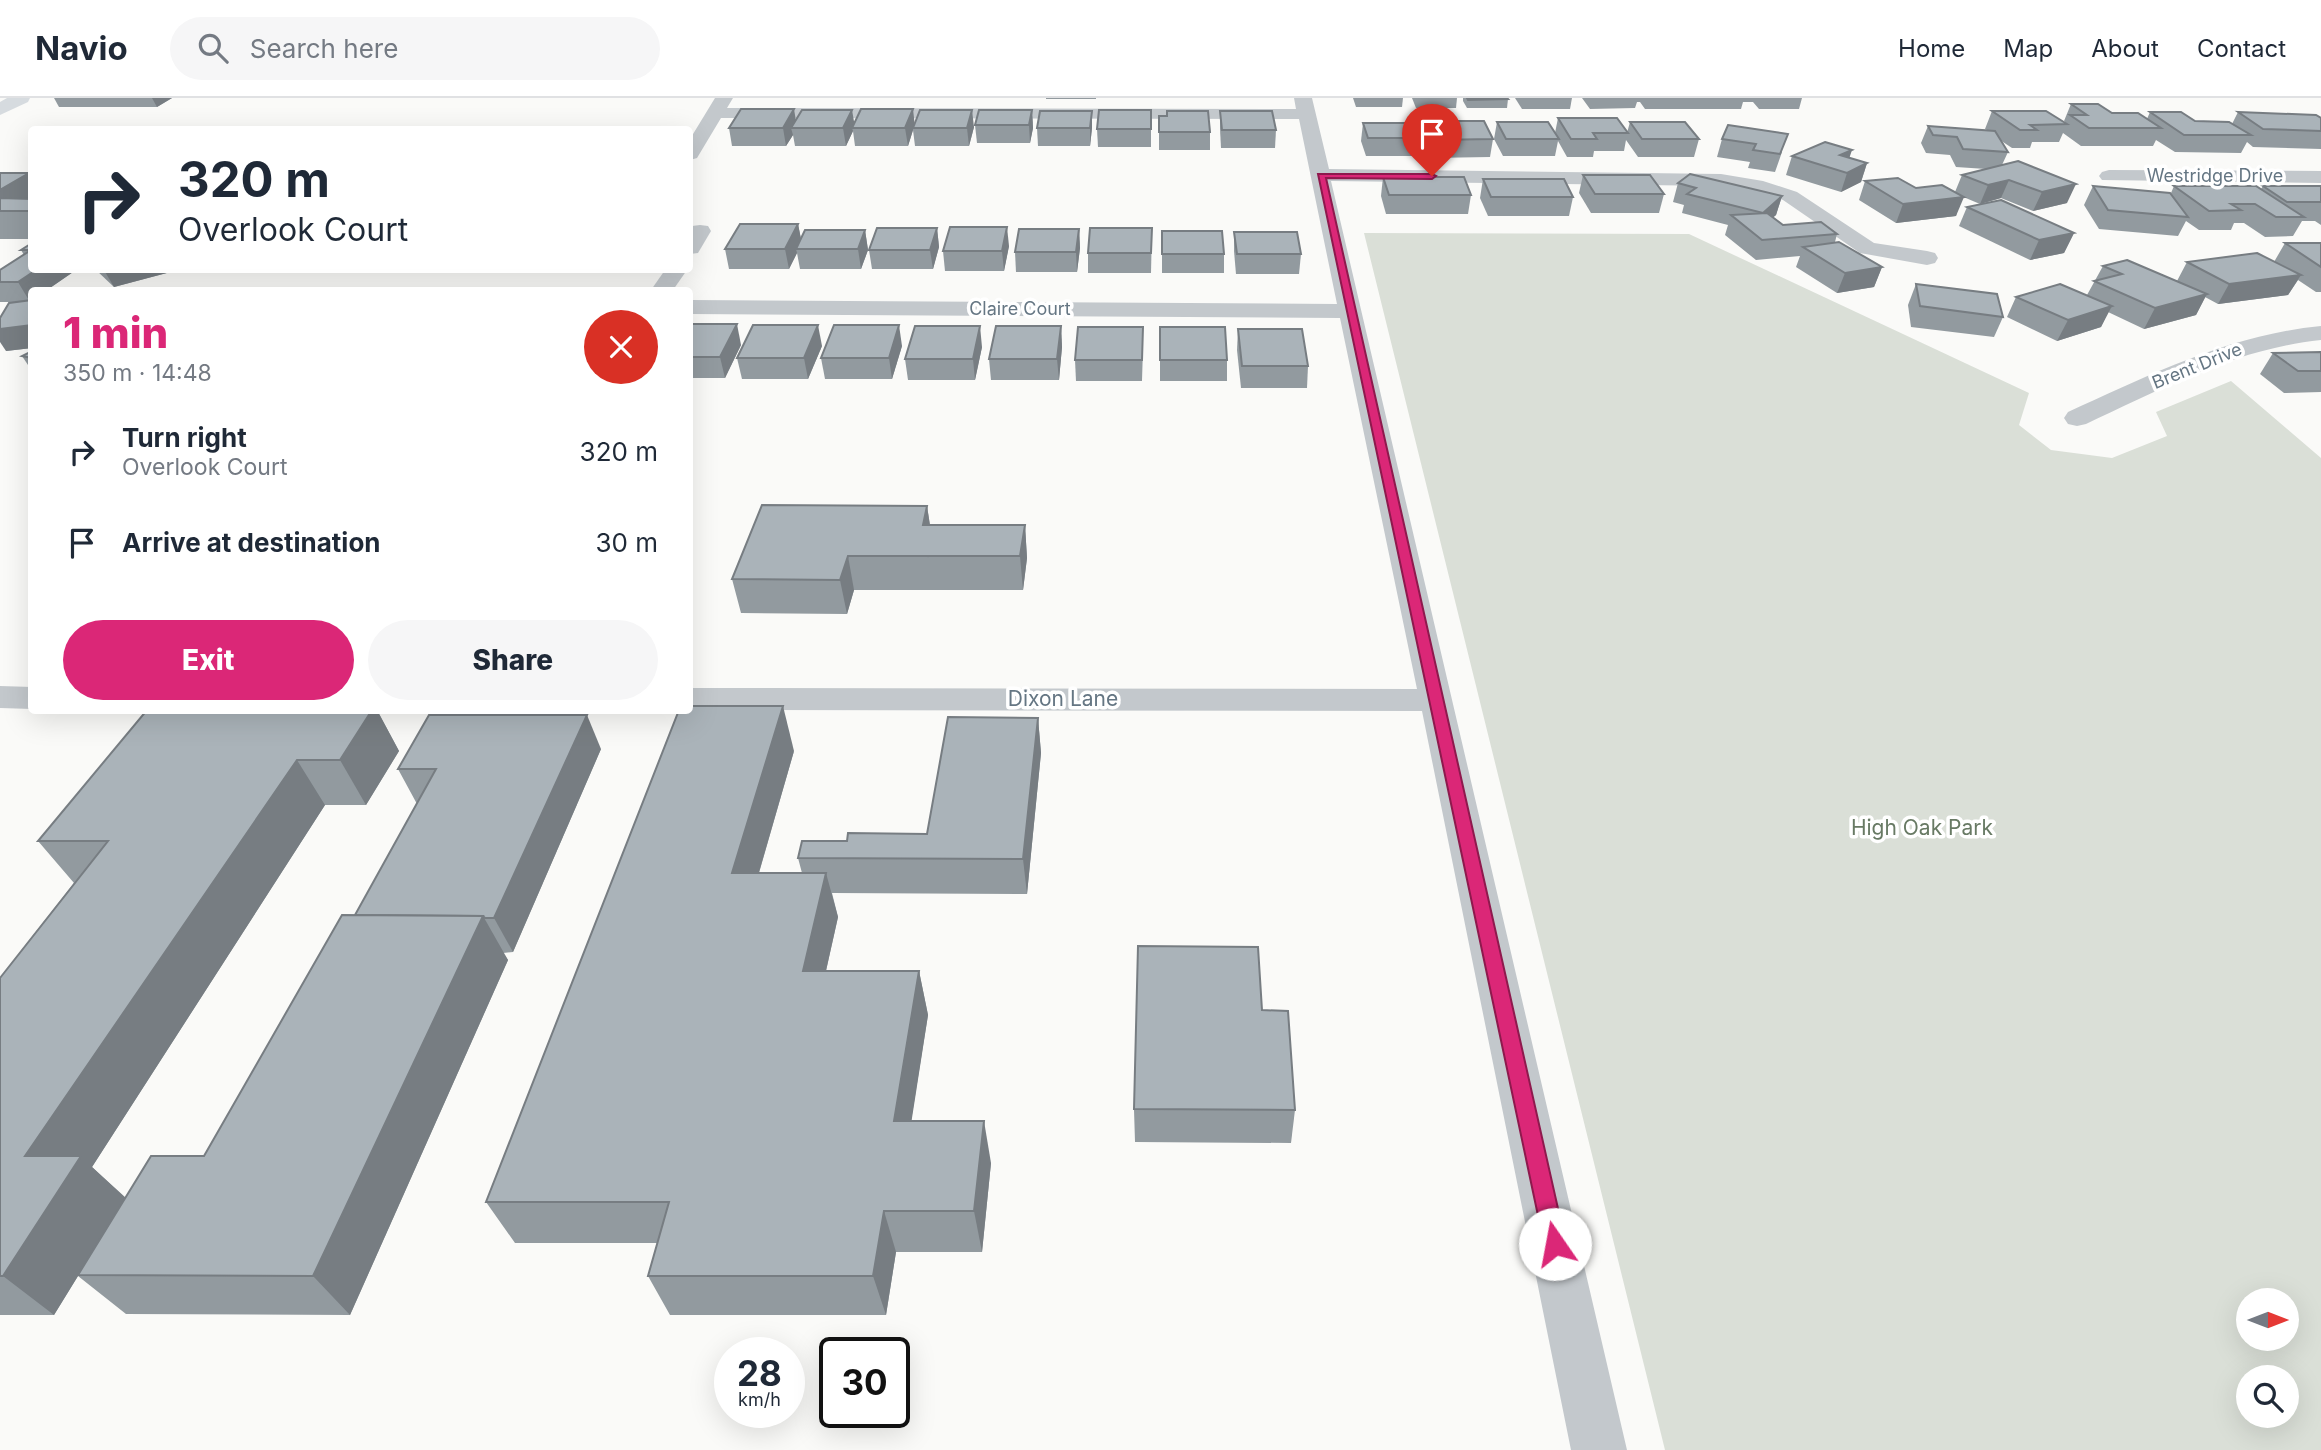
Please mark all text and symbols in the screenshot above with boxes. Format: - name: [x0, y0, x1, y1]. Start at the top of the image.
- search box: [170, 17, 660, 80]
- text: Navio: [35, 28, 128, 68]
- icon: search: [194, 29, 232, 67]
- text: Search here: [250, 33, 398, 64]
- text: Home: [1898, 34, 1965, 63]
- text: Map: [2003, 34, 2053, 63]
- text: About: [2091, 34, 2159, 63]
- text: Contact: [2197, 34, 2286, 63]
- pin: [1402, 104, 1462, 176]
- icon: arrive: [1413, 115, 1451, 153]
- text: 320 m: [178, 150, 330, 209]
- icon: right: [63, 154, 154, 245]
- street label: Westridge Drive: [2147, 165, 2283, 186]
- text: Overlook Court: [178, 210, 408, 249]
- street label: Claire Court: [969, 298, 1071, 319]
- text: 1 min: [63, 307, 168, 358]
- button: close: [584, 310, 658, 384]
- street label: Brent Drive: [2149, 338, 2245, 393]
- text: 350 m · 14:48: [63, 359, 212, 387]
- text: Turn right: [122, 422, 247, 453]
- icon: right: [63, 433, 101, 471]
- text: 320 m: [580, 436, 658, 467]
- text: Overlook Court: [122, 453, 287, 481]
- icon: arrive: [63, 524, 101, 562]
- text: Arrive at destination: [122, 527, 381, 558]
- text: 30 m: [595, 527, 658, 558]
- button: Exit: [63, 620, 354, 700]
- button: Share: [368, 620, 658, 700]
- street label: Dixon Lane: [1008, 686, 1118, 711]
- park label: High Oak Park: [1851, 815, 1994, 840]
- position arrow: [1518, 1207, 1592, 1281]
- north arrow: [2236, 1288, 2300, 1351]
- map controls: [2236, 1288, 2299, 1428]
- speed limit sign: 30: [819, 1337, 910, 1428]
- text: 28: [737, 1352, 782, 1394]
- button: search: [2236, 1365, 2299, 1428]
- text: km/h: [738, 1389, 781, 1410]

